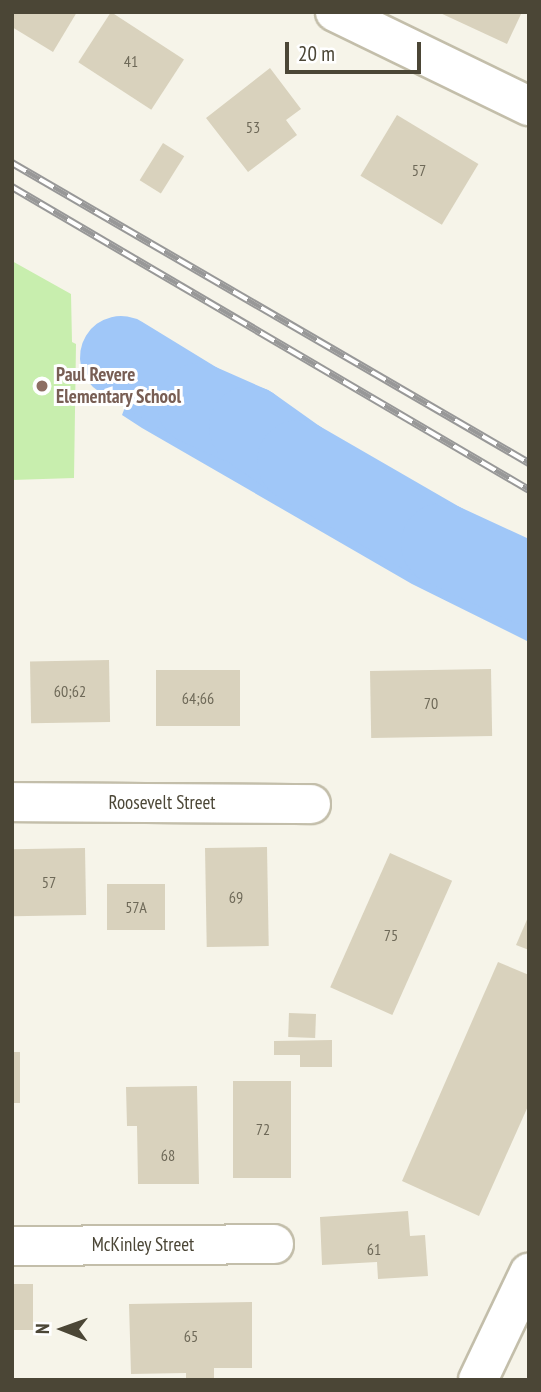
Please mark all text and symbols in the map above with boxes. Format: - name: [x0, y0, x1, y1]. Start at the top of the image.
- scale bar: [289, 28, 426, 72]
- text: 20 m: [298, 40, 335, 67]
- house number: 41: [124, 51, 138, 71]
- house number: 53: [246, 117, 260, 137]
- house number: 57: [412, 160, 426, 180]
- place label: Paul Revere Elementary School: [56, 364, 182, 408]
- marker: Paul Revere Elementary School: [34, 378, 50, 394]
- house number: 60;62: [54, 681, 86, 701]
- house number: 64;66: [182, 688, 214, 708]
- house number: 70: [424, 693, 438, 713]
- street label: Roosevelt Street: [109, 792, 215, 814]
- house number: 57: [42, 872, 56, 892]
- house number: 69: [229, 887, 243, 907]
- house number: 57A: [125, 897, 147, 917]
- house number: 75: [384, 925, 398, 945]
- house number: 72: [256, 1119, 270, 1139]
- house number: 68: [161, 1145, 175, 1165]
- street label: McKinley Street: [91, 1234, 195, 1256]
- house number: 61: [367, 1239, 381, 1259]
- north arrow: [28, 1294, 98, 1364]
- text: N: [30, 1323, 54, 1334]
- house number: 65: [184, 1326, 198, 1346]

